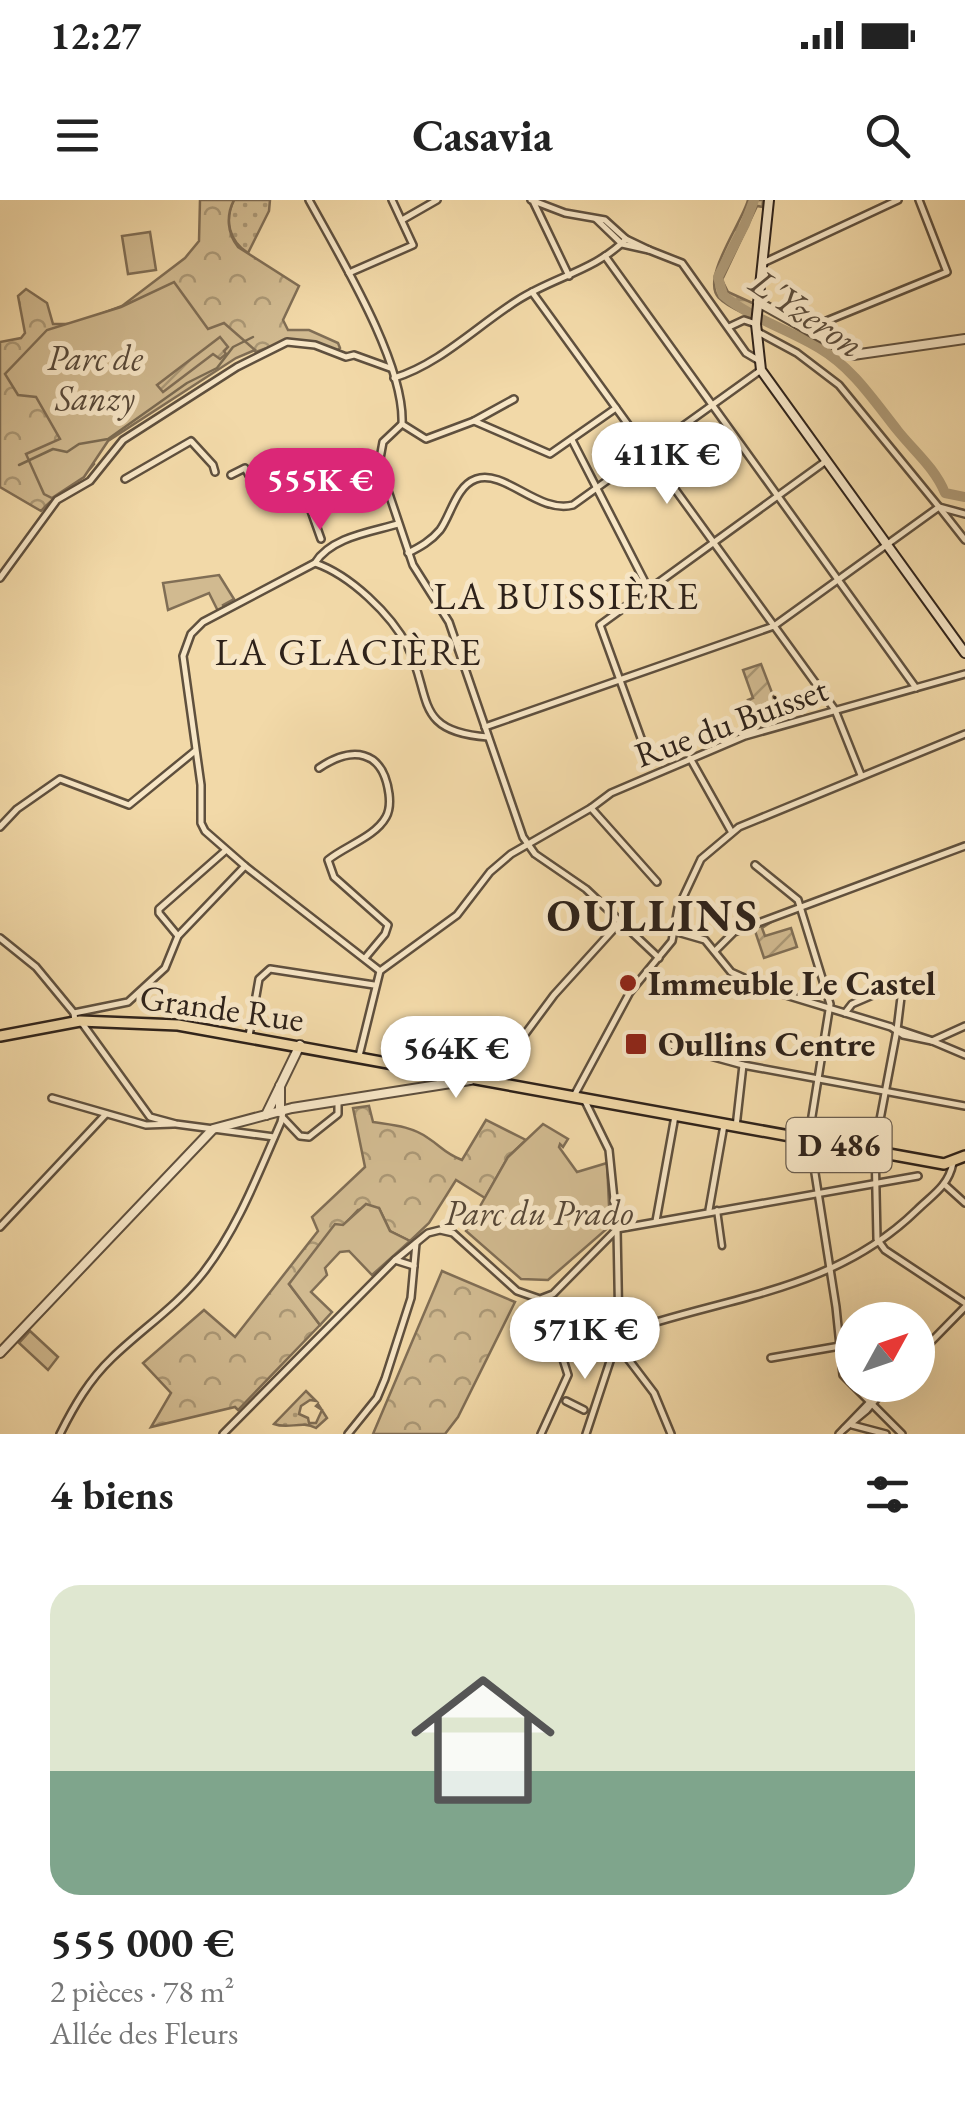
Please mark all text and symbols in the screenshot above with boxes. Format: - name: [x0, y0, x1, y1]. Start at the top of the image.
- text: 12:27: [50, 11, 141, 60]
- text: Casavia: [412, 106, 553, 164]
- icon: menu: [50, 108, 105, 163]
- icon: search: [860, 108, 915, 163]
- water label: L'Yzeron: [740, 256, 874, 368]
- park label: Parc de Sanzy: [47, 335, 144, 421]
- pin: 411K €: [586, 422, 748, 507]
- text: 411K €: [614, 433, 720, 475]
- pin: 555K €: [239, 448, 401, 533]
- text: 555K €: [267, 459, 373, 501]
- district label: LA BUISSIÈRE: [433, 571, 701, 620]
- district label: LA GLACIÈRE: [215, 627, 483, 676]
- street label: Rue du Buisset: [628, 666, 833, 777]
- district label: OULLINS: [547, 886, 759, 944]
- place label: Immeuble Le Castel: [648, 960, 936, 1005]
- marker: Immeuble Le Castel: [617, 972, 639, 994]
- street label: Grande Rue: [137, 974, 307, 1041]
- pin: 564K €: [375, 1016, 537, 1101]
- place label: Oullins Centre: [658, 1021, 875, 1066]
- text: 564K €: [403, 1027, 509, 1069]
- marker: Oullins Centre: [623, 1031, 649, 1057]
- road number: D 486: [786, 1118, 892, 1172]
- park label: Parc du Prado: [444, 1190, 634, 1235]
- pin: 571K €: [504, 1297, 666, 1382]
- north arrow: [835, 1302, 935, 1402]
- map controls: [835, 1302, 935, 1402]
- text: 571K €: [532, 1308, 638, 1350]
- text: 4 biens: [50, 1467, 174, 1522]
- icon: filters: [860, 1467, 915, 1522]
- icon: home: [393, 1650, 573, 1830]
- text: 555 000 €: [50, 1915, 234, 1970]
- text: 2 pièces · 78 m²: [50, 1970, 234, 2012]
- text: Allée des Fleurs: [50, 2012, 238, 2054]

